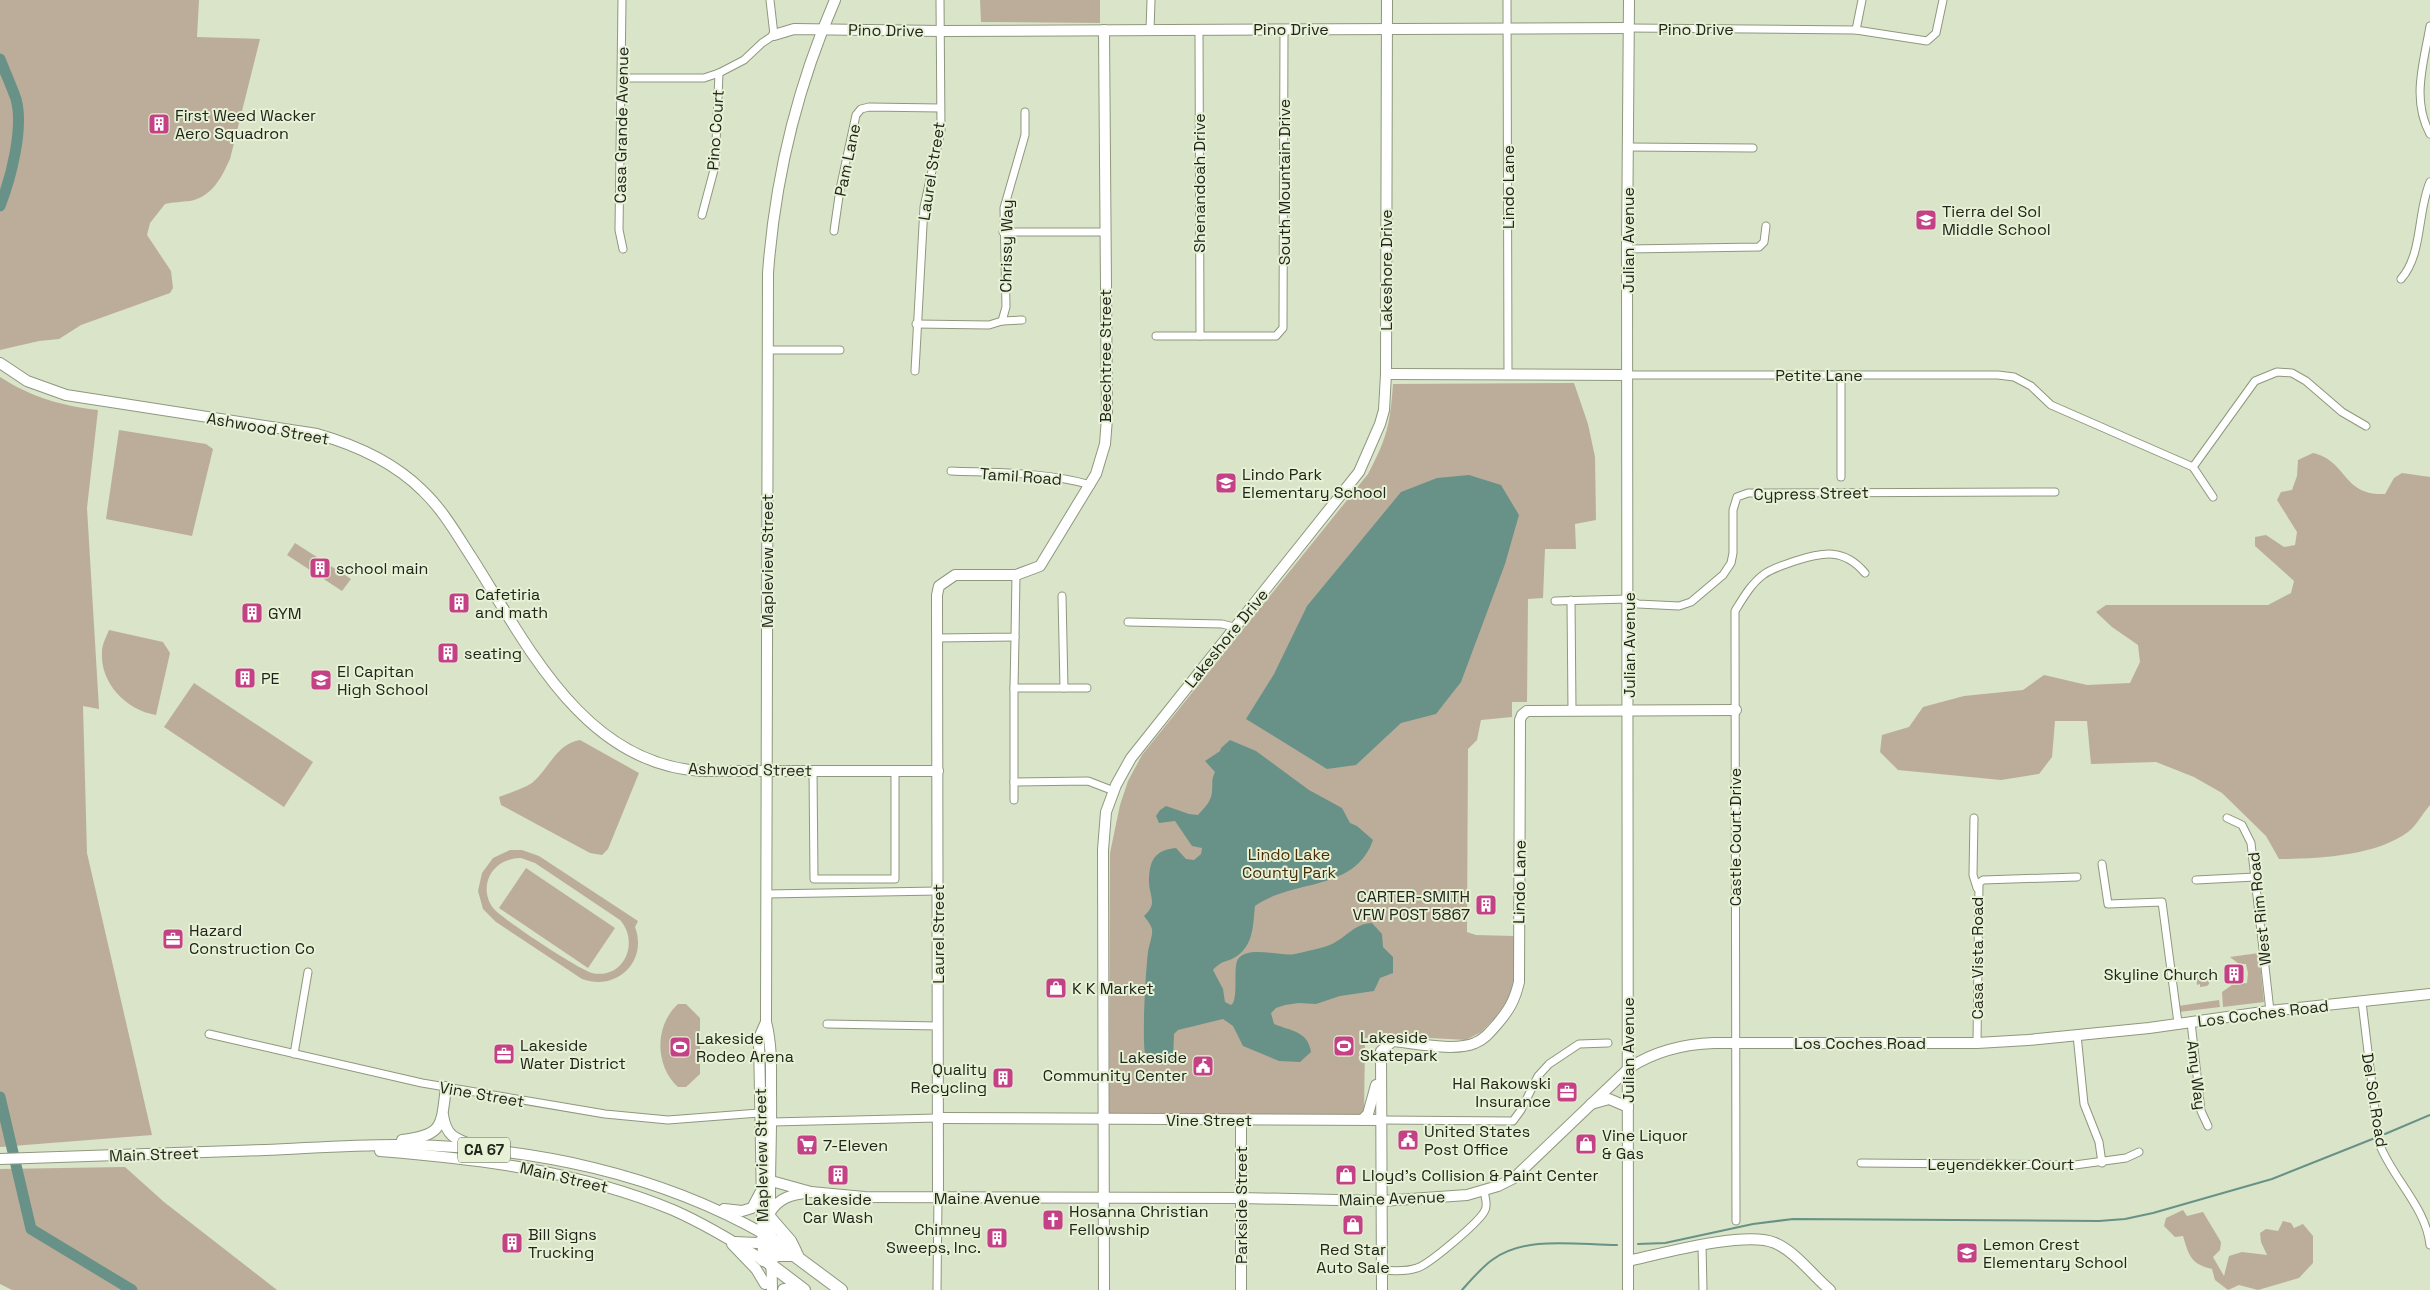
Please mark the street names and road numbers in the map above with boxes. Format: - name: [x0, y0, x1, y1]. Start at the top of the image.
- street label: Pino Drive: [848, 19, 924, 42]
- street label: Pino Drive: [1253, 19, 1329, 40]
- street label: Pino Drive: [1658, 19, 1734, 40]
- street label: Casa Grande Avenue: [610, 47, 633, 203]
- street label: Pino Court: [702, 89, 729, 171]
- street label: South Mountain Drive: [1274, 99, 1295, 265]
- street label: Shenandoah Drive: [1189, 113, 1210, 253]
- street label: Laurel Street: [913, 120, 950, 222]
- street label: Pam Lane: [830, 122, 865, 198]
- street label: Lindo Lane: [1498, 145, 1519, 229]
- street label: Julian Avenue: [1618, 187, 1639, 293]
- street label: Chrissy Way: [995, 199, 1018, 293]
- street label: Lakeshore Drive: [1376, 209, 1397, 331]
- street label: Beechtree Street: [1095, 289, 1116, 423]
- street label: Petite Lane: [1775, 365, 1863, 386]
- street label: Ashwood Street: [205, 407, 331, 450]
- street label: Tamil Road: [979, 463, 1063, 490]
- street label: Cypress Street: [1753, 482, 1869, 505]
- street label: Mapleview Street: [757, 494, 778, 628]
- street label: Lakeshore Drive: [1180, 585, 1273, 692]
- street label: Julian Avenue: [1619, 592, 1640, 698]
- street label: Ashwood Street: [688, 758, 812, 781]
- street label: Castle Court Drive: [1725, 768, 1746, 906]
- street label: Lindo Lane: [1508, 840, 1531, 924]
- street label: West Rim Road: [2243, 851, 2276, 967]
- street label: Laurel Street: [928, 884, 949, 984]
- street label: Casa Vista Road: [1967, 897, 1988, 1019]
- street label: Los Coches Road: [2196, 995, 2330, 1032]
- street label: Julian Avenue: [1618, 997, 1639, 1103]
- street label: Los Coches Road: [1794, 1033, 1926, 1054]
- street label: Amy Way: [2182, 1039, 2211, 1111]
- street label: Del Sol Road: [2357, 1051, 2392, 1149]
- street label: Vine Street: [438, 1077, 526, 1112]
- street label: Mapleview Street: [750, 1088, 773, 1222]
- street label: Vine Street: [1166, 1110, 1252, 1131]
- road number: CA 67: [458, 1138, 510, 1162]
- street label: Main Street: [109, 1142, 199, 1167]
- street label: Parkside Street: [1231, 1146, 1252, 1264]
- street label: Leyendekker Court: [1928, 1154, 2074, 1175]
- street label: Main Street: [518, 1157, 610, 1198]
- street label: Maine Avenue: [1338, 1186, 1446, 1211]
- street label: Maine Avenue: [934, 1188, 1040, 1209]

